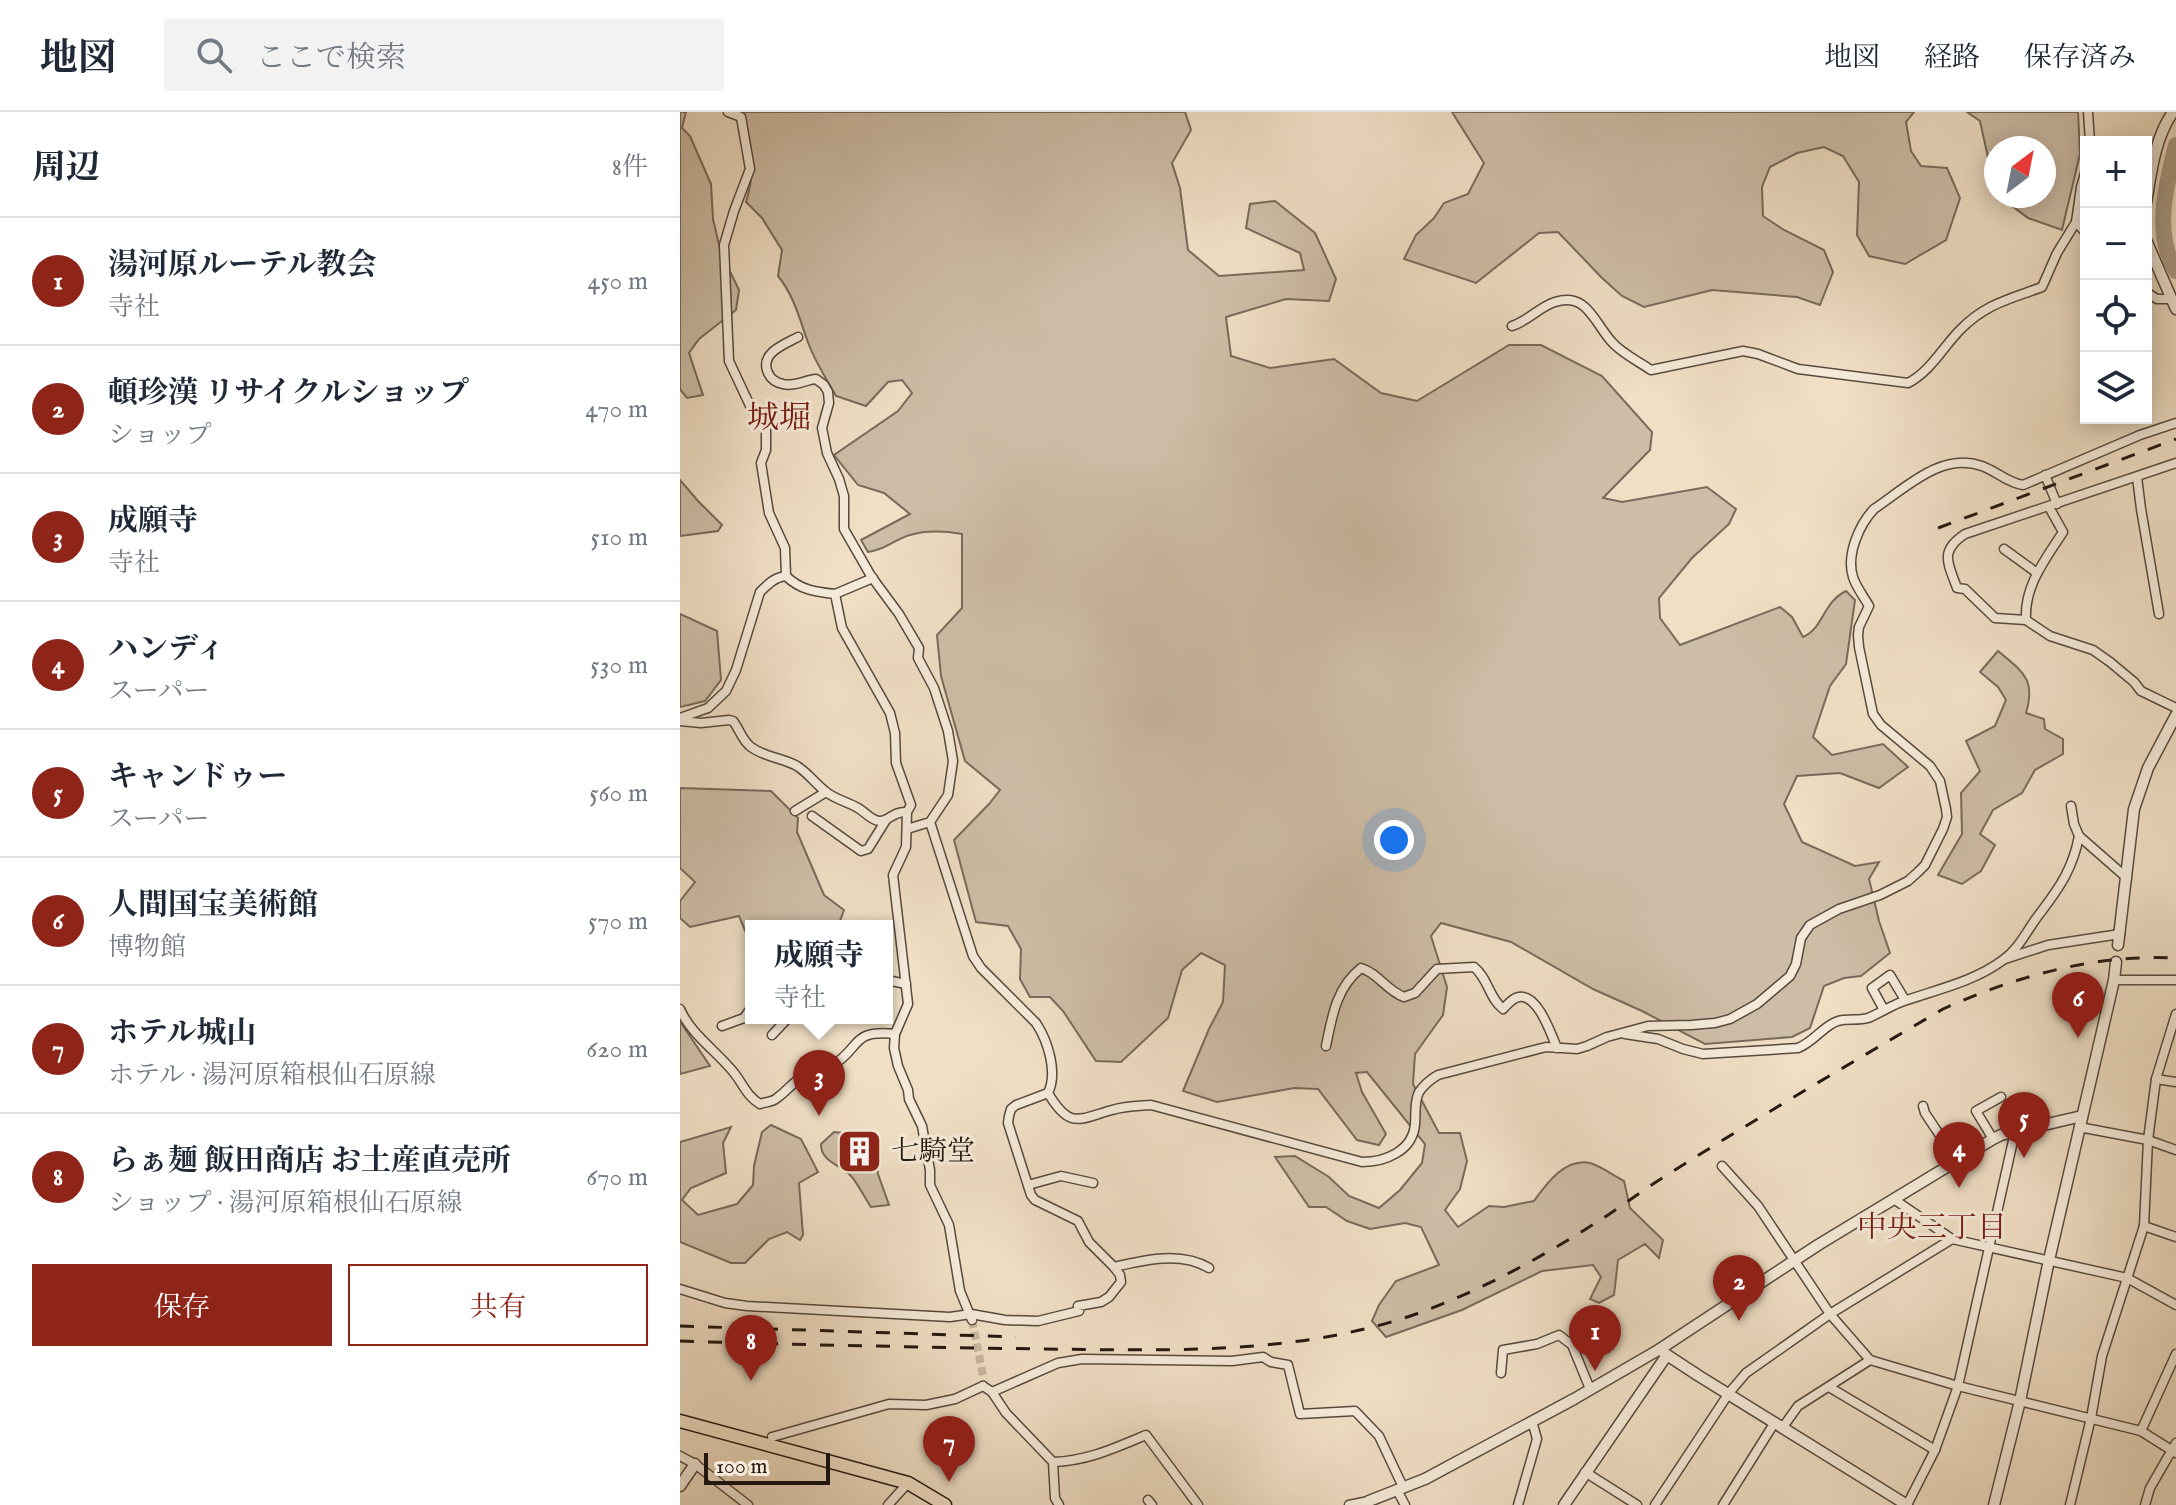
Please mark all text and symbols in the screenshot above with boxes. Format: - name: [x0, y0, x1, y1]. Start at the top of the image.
- search box: [164, 19, 724, 91]
- icon: search: [192, 33, 236, 77]
- text: 地図: [40, 36, 116, 84]
- text: ここで検索: [256, 40, 406, 78]
- text: 地図: [1824, 41, 1880, 76]
- text: 経路: [1924, 41, 1980, 76]
- text: 保存済み: [2024, 41, 2136, 76]
- north arrow: [1984, 136, 2056, 208]
- map controls: [2080, 136, 2152, 424]
- button: +: [2080, 136, 2152, 208]
- text: 周辺: [32, 147, 100, 190]
- text: 8件: [612, 151, 648, 184]
- button: −: [2080, 208, 2152, 280]
- text: 湯河原ルーテル教会: [108, 247, 377, 285]
- text: 1: [53, 265, 63, 298]
- text: 450 m: [588, 265, 648, 298]
- button: locate: [2080, 280, 2152, 352]
- text: 寺社: [108, 291, 160, 324]
- button: layers: [2080, 352, 2152, 424]
- text: 頓珍漢 リサイクルショップ: [108, 375, 469, 413]
- text: 2: [52, 393, 64, 426]
- text: 470 m: [585, 393, 648, 426]
- district label: 城堀: [747, 399, 811, 440]
- text: ショップ: [108, 419, 211, 452]
- text: 成願寺: [108, 503, 198, 541]
- text: 3: [53, 521, 63, 554]
- text: 510 m: [590, 521, 648, 554]
- text: 寺社: [108, 547, 160, 580]
- text: ハンディ: [108, 631, 226, 669]
- text: 4: [52, 649, 64, 682]
- text: 530 m: [590, 649, 648, 682]
- text: スーパー: [108, 675, 209, 708]
- text: キャンドゥー: [108, 759, 287, 797]
- text: 5: [53, 777, 63, 810]
- text: 560 m: [589, 777, 648, 810]
- text: スーパー: [108, 803, 209, 836]
- your location: [1374, 820, 1414, 860]
- text: 人間国宝美術館: [108, 887, 318, 925]
- text: 6: [53, 905, 63, 938]
- text: 570 m: [588, 905, 648, 938]
- popup: [745, 920, 893, 1024]
- text: 博物館: [108, 931, 186, 964]
- text: 成願寺: [774, 938, 864, 976]
- pin: 6: [2052, 972, 2104, 1038]
- text: 寺社: [774, 982, 826, 1015]
- text: ホテル城山: [108, 1015, 257, 1053]
- text: 7: [52, 1033, 64, 1066]
- text: 620 m: [586, 1033, 648, 1066]
- pin: 3: [793, 1050, 845, 1116]
- text: ホテル · 湯河原箱根仙石原線: [108, 1059, 436, 1092]
- pin: 5: [1998, 1092, 2050, 1158]
- pin: 4: [1933, 1122, 1985, 1188]
- building icon: 七騎堂: [836, 1128, 884, 1176]
- place label: 七騎堂: [891, 1135, 975, 1170]
- text: らぁ麺 飯田商店 お土産直売所: [108, 1143, 511, 1181]
- text: 8: [53, 1161, 63, 1194]
- text: 670 m: [586, 1161, 648, 1194]
- text: ショップ · 湯河原箱根仙石原線: [108, 1187, 463, 1220]
- district label: 中央三丁目: [1857, 1210, 2007, 1248]
- pin: 2: [1713, 1255, 1765, 1321]
- button: 保存: [32, 1264, 332, 1346]
- button: 共有: [348, 1264, 648, 1346]
- pin: 1: [1569, 1305, 1621, 1371]
- pin: 8: [725, 1315, 777, 1381]
- pin: 7: [923, 1416, 975, 1482]
- scale bar: [704, 1449, 830, 1485]
- text: 100 m: [716, 1453, 768, 1481]

